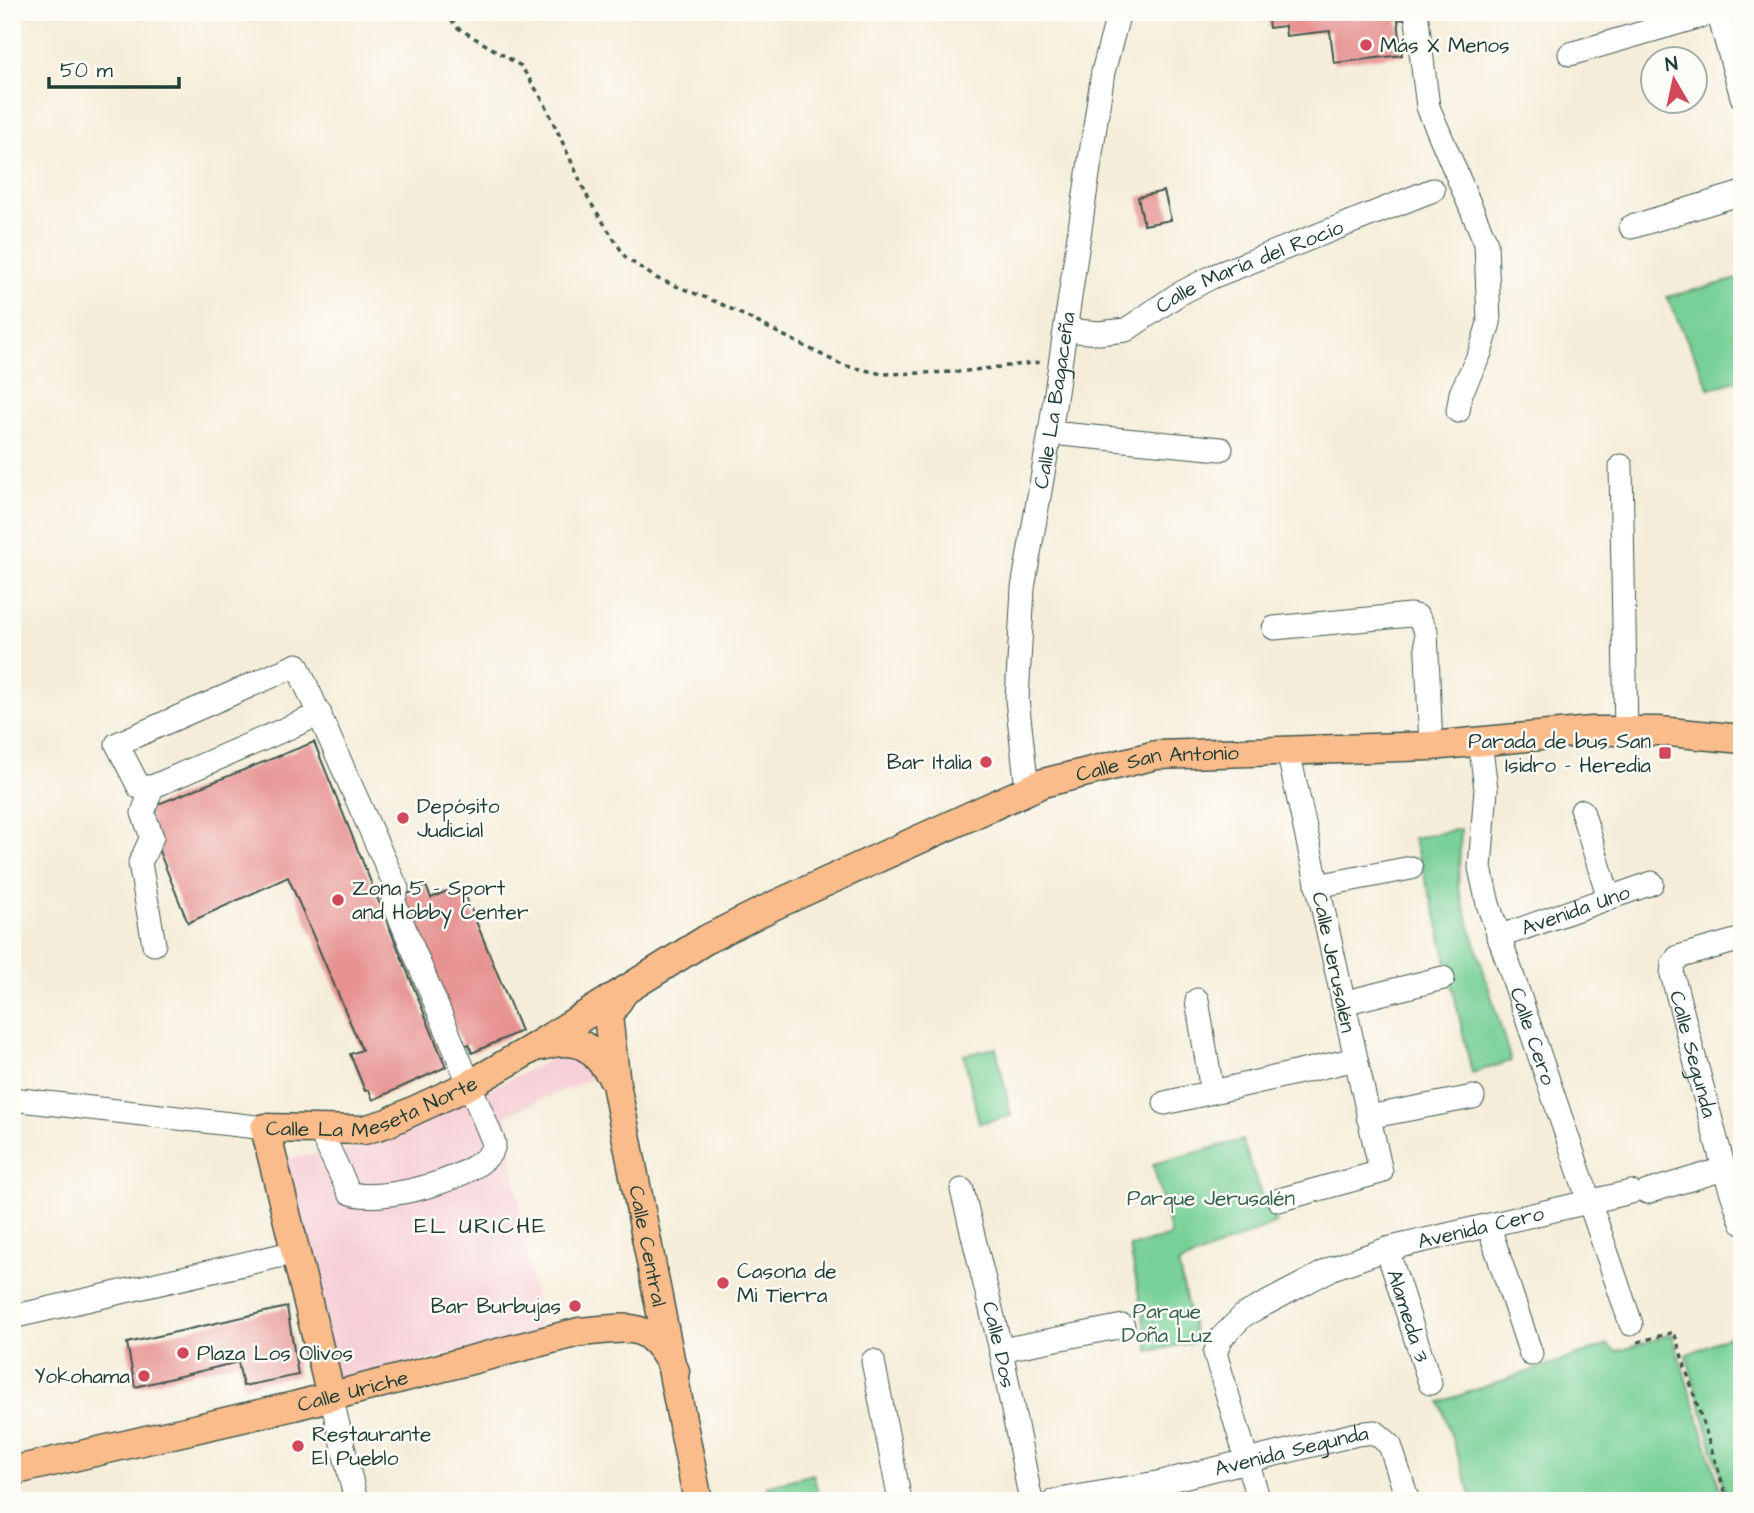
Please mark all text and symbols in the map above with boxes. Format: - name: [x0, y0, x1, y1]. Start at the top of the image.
- place label: Más X Menos: [1380, 31, 1510, 60]
- marker: Más X Menos: [1358, 37, 1374, 53]
- scale bar: [49, 46, 178, 90]
- north arrow: [1638, 46, 1708, 116]
- text: N: [1664, 50, 1680, 79]
- text: 50 m: [60, 56, 114, 85]
- street label: Calle María del Rocío: [1150, 213, 1348, 321]
- street label: Calle La Bagaceña: [1027, 310, 1083, 491]
- place label: Parada de bus San Isidro - Heredia: [1468, 727, 1651, 780]
- street label: Calle San Antonio: [1073, 738, 1239, 789]
- marker: Parada de bus San Isidro - Heredia: [1657, 745, 1673, 761]
- place label: Bar Italia: [887, 748, 972, 777]
- marker: Bar Italia: [978, 754, 994, 770]
- place label: Depósito Judicial: [417, 792, 500, 845]
- marker: Depósito Judicial: [395, 810, 411, 826]
- place label: Zona 5 - Sport and Hobby Center: [352, 874, 529, 929]
- street label: Avenida Uno: [1517, 878, 1634, 943]
- street label: Calle Jerusalén: [1304, 889, 1363, 1035]
- marker: Zona 5 - Sport and Hobby Center: [330, 892, 346, 908]
- street label: Calle Cero: [1502, 983, 1563, 1089]
- street label: Calle Segunda: [1662, 987, 1724, 1121]
- street label: Calle La Meseta Norte: [266, 1069, 483, 1145]
- street label: Calle Central: [621, 1183, 673, 1309]
- park label: Parque Jerusalén: [1127, 1184, 1295, 1213]
- street label: Avenida Cero: [1415, 1199, 1547, 1256]
- district label: EL URICHE: [414, 1210, 548, 1242]
- place label: Casona de Mi Tierra: [737, 1257, 837, 1310]
- street label: Alameda 3: [1379, 1266, 1436, 1366]
- marker: Casona de Mi Tierra: [715, 1275, 731, 1291]
- place label: Bar Burbujas: [431, 1292, 561, 1321]
- park label: Parque Doña Luz: [1122, 1297, 1213, 1350]
- marker: Bar Burbujas: [567, 1298, 583, 1314]
- street label: Calle Dos: [975, 1298, 1022, 1390]
- place label: Plaza Los Olivos: [197, 1339, 353, 1368]
- marker: Plaza Los Olivos: [175, 1345, 191, 1361]
- place label: Yokohama: [34, 1362, 130, 1391]
- street label: Calle Uriche: [294, 1363, 411, 1420]
- marker: Yokohama: [136, 1368, 152, 1384]
- street label: Avenida Segunda: [1212, 1419, 1370, 1484]
- place label: Restaurante El Pueblo: [312, 1420, 431, 1473]
- marker: Restaurante El Pueblo: [290, 1438, 306, 1454]

